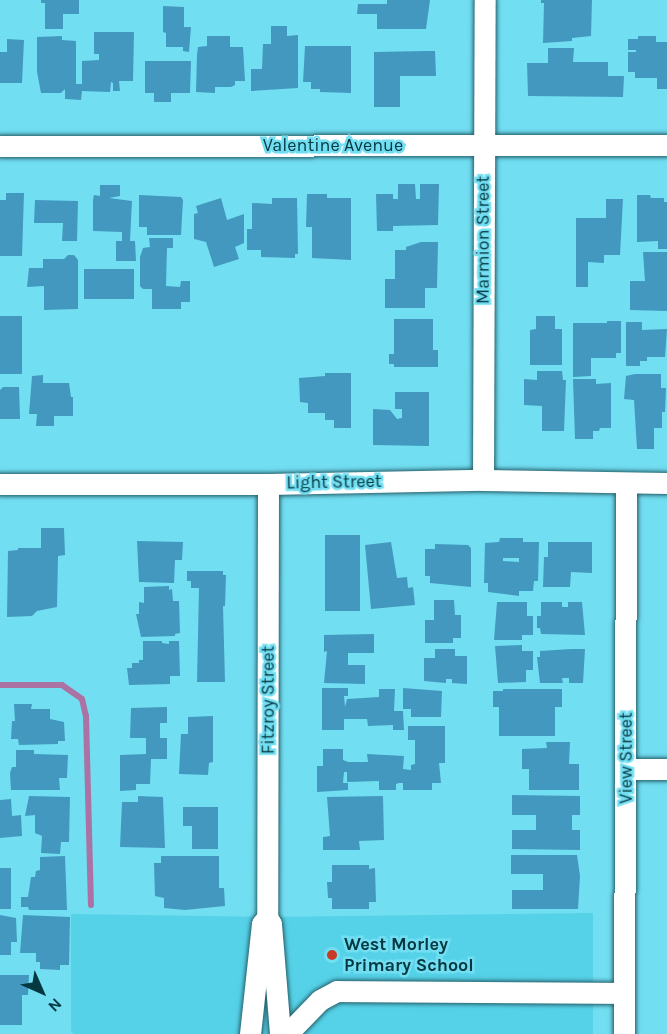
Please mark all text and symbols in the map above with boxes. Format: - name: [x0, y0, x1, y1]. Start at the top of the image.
- street label: Valentine Avenue: [263, 134, 403, 156]
- street label: Marmion Street: [472, 176, 494, 304]
- street label: Light Street: [286, 470, 382, 494]
- street label: Fitzroy Street: [257, 646, 279, 754]
- street label: View Street: [615, 712, 637, 804]
- place label: West Morley Primary School: [344, 934, 474, 976]
- marker: West Morley Primary School: [325, 948, 339, 962]
- north arrow: [12, 962, 72, 1022]
- text: N: [44, 994, 66, 1016]

